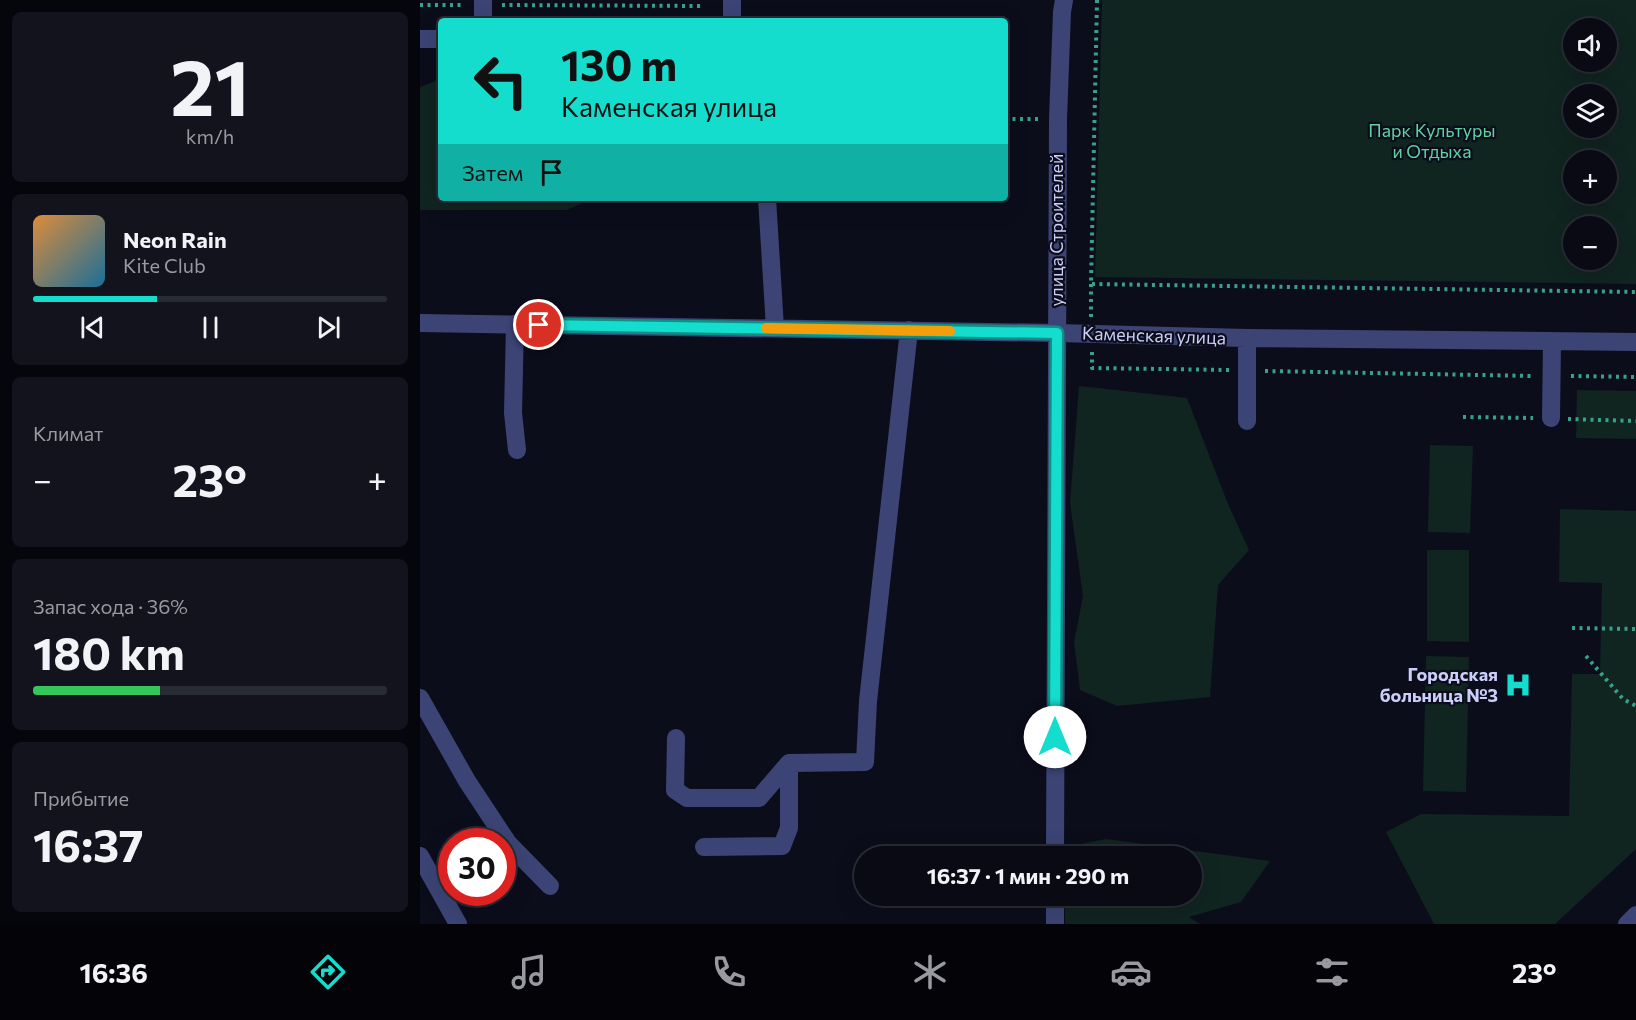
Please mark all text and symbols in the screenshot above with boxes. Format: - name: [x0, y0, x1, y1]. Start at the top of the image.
- map controls: [1563, 18, 1617, 270]
- button: sound: [1563, 18, 1617, 72]
- text: 21: [170, 37, 250, 132]
- text: 130 m: [561, 38, 677, 90]
- icon: left: [462, 42, 540, 120]
- button: layers: [1563, 84, 1617, 138]
- text: Каменская улица: [561, 90, 777, 123]
- park label: Парк Культуры и Отдыха: [1368, 119, 1496, 162]
- text: km/h: [186, 124, 234, 148]
- button: +: [1563, 150, 1617, 204]
- street label: улица Строителей: [1045, 154, 1067, 306]
- icon: arrive: [535, 156, 568, 189]
- text: Затем: [462, 159, 523, 186]
- button: −: [1563, 216, 1617, 270]
- text: Neon Rain: [123, 226, 227, 253]
- text: Kite Club: [123, 253, 206, 277]
- pin: [513, 299, 564, 350]
- icon: arrive: [522, 308, 555, 341]
- icon: previous: [76, 311, 109, 344]
- icon: pause: [194, 311, 227, 344]
- icon: next: [312, 311, 345, 344]
- street label: Каменская улица: [1082, 321, 1226, 349]
- text: Климат: [33, 421, 103, 445]
- text: 23°: [173, 451, 247, 506]
- text: −: [33, 458, 52, 499]
- text: +: [368, 458, 387, 499]
- text: Запас хода · 36%: [33, 594, 188, 618]
- text: 180 km: [33, 624, 185, 679]
- place label: Городская больница №3: [1380, 663, 1498, 706]
- hospital icon: Городская больница №3: [1503, 670, 1533, 700]
- position arrow: [1023, 705, 1087, 769]
- text: Прибытие: [33, 786, 129, 810]
- text: 16:37: [33, 816, 144, 871]
- speed limit sign: 30: [438, 828, 516, 906]
- text: 16:37 · 1 мин · 290 m: [927, 862, 1129, 889]
- icon: directions: [307, 951, 349, 993]
- icon: music: [508, 951, 550, 993]
- icon: phone: [708, 951, 750, 993]
- icon: climate: [909, 951, 951, 993]
- icon: car: [1110, 951, 1152, 993]
- icon: filters: [1311, 951, 1353, 993]
- text: 16:36: [79, 956, 148, 989]
- text: 23°: [1512, 956, 1557, 989]

